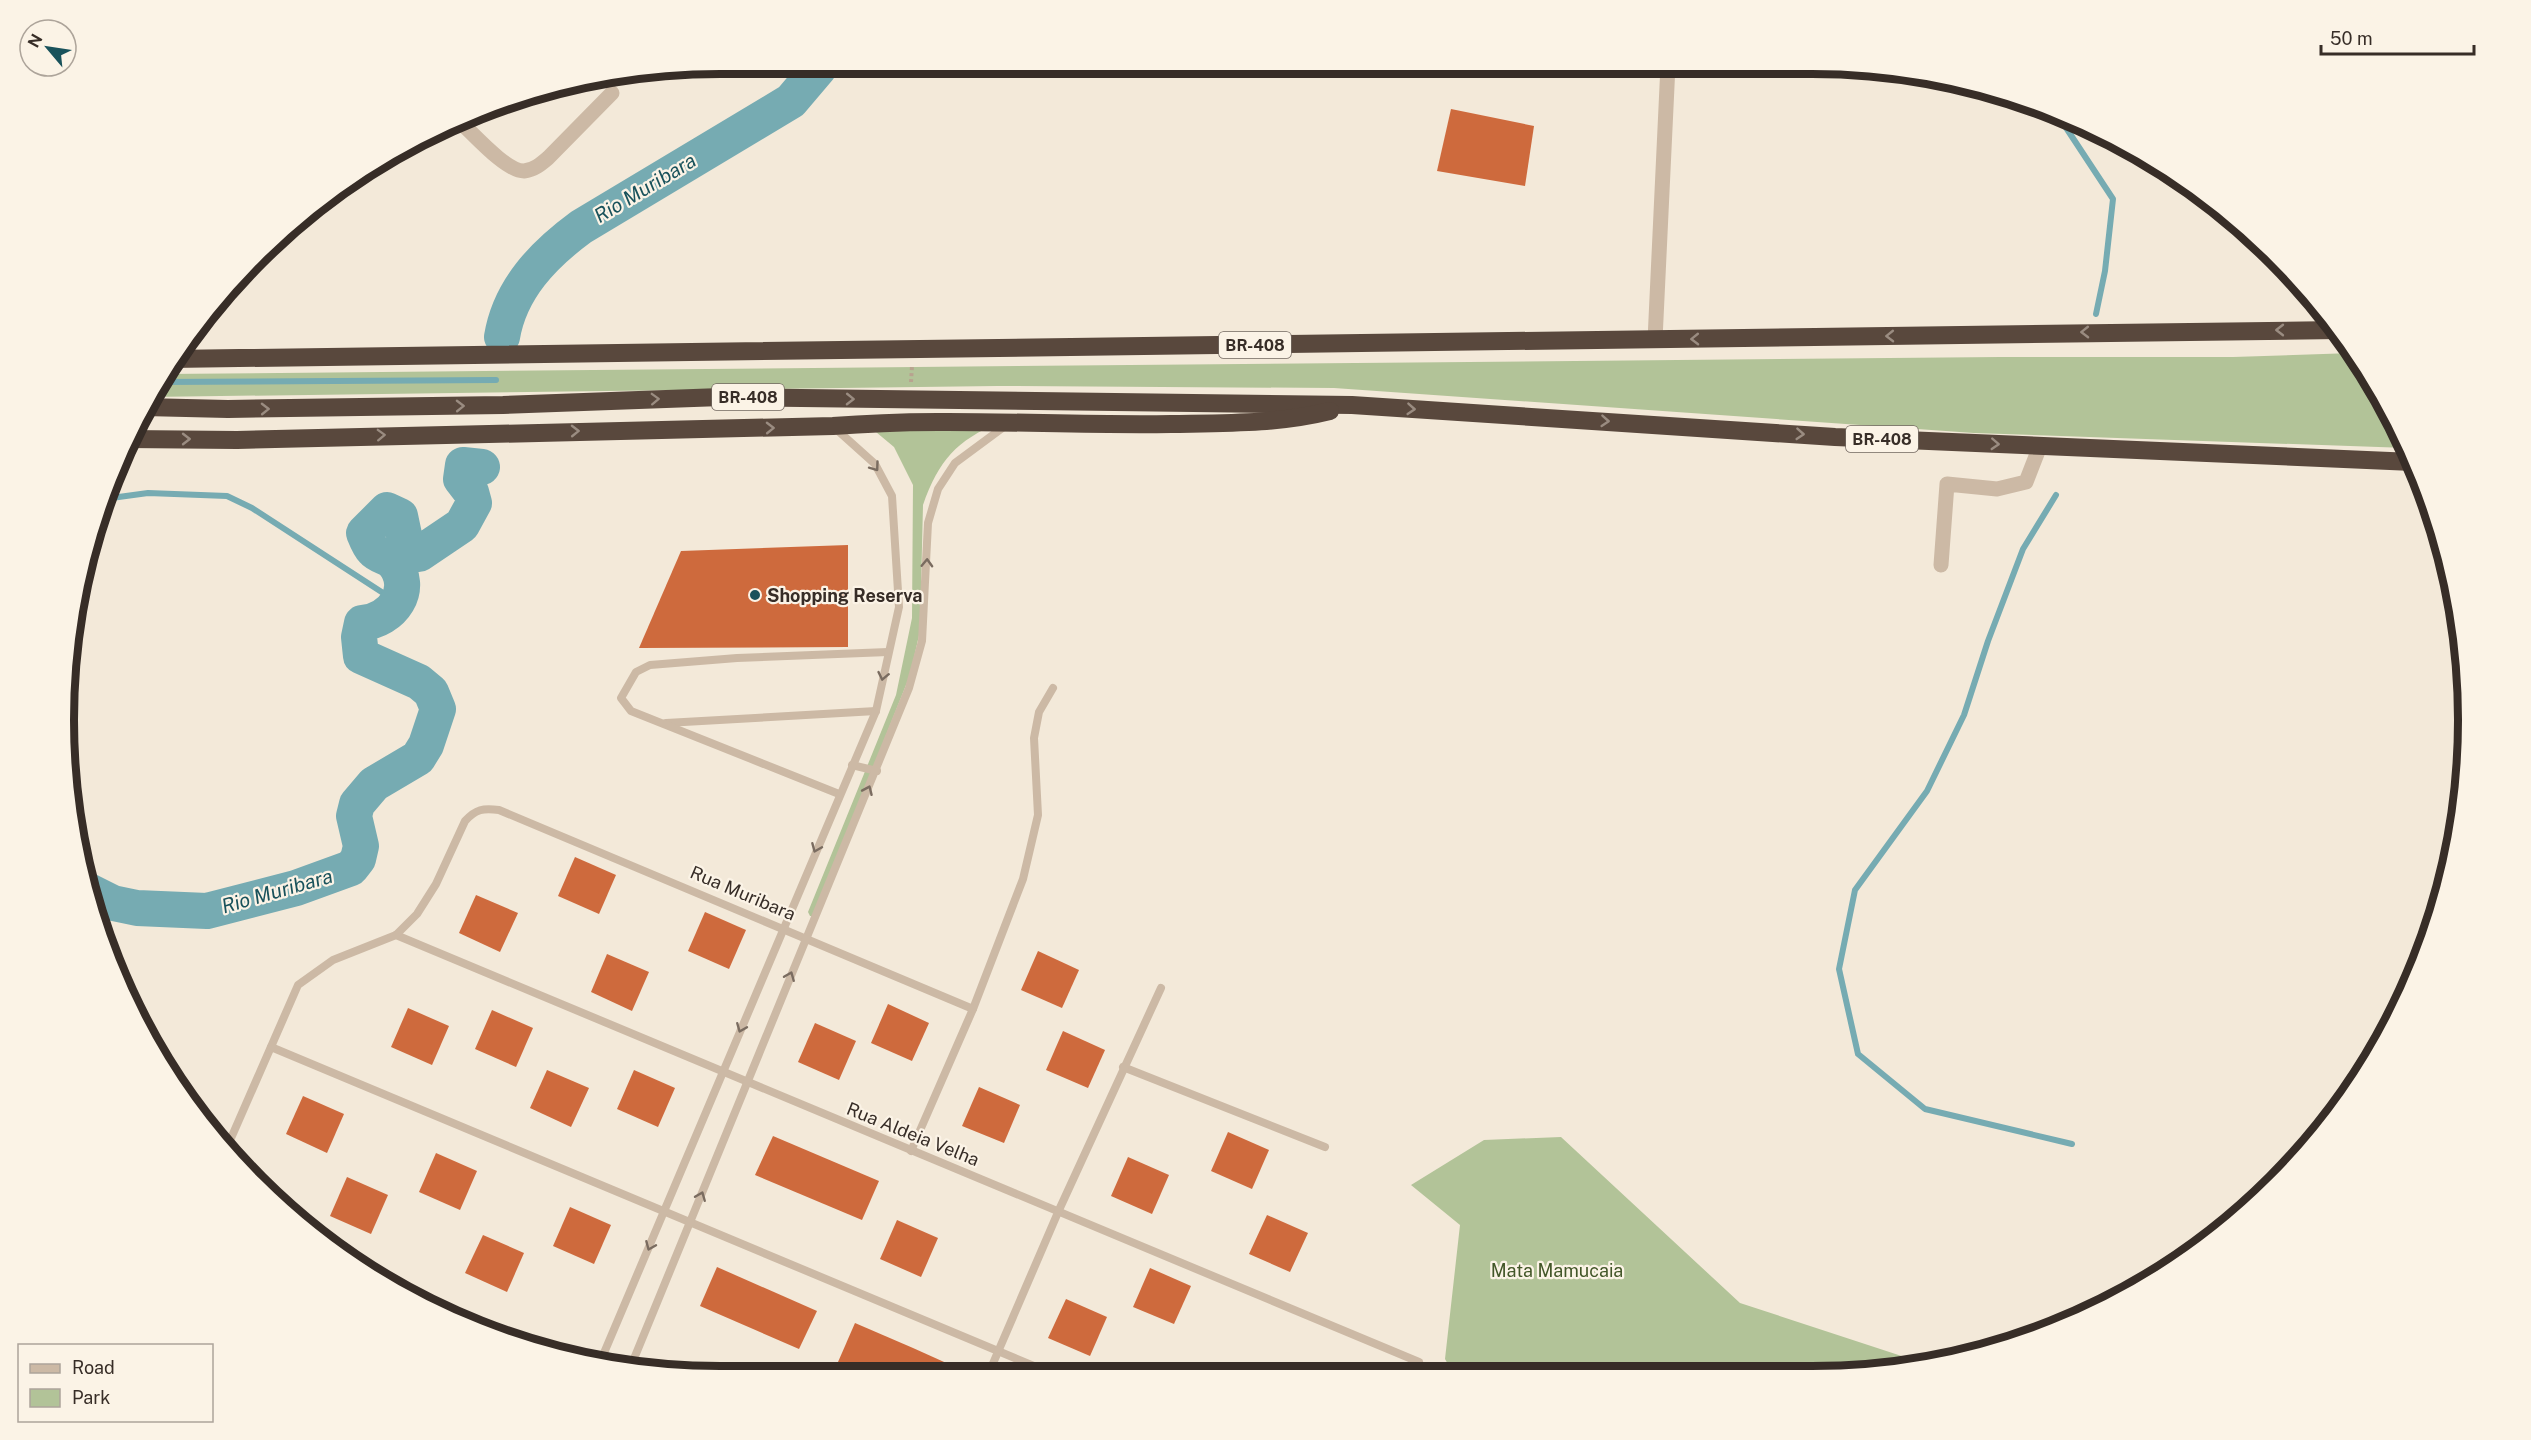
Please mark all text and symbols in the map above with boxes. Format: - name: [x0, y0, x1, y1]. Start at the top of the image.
- north arrow: [18, 18, 78, 78]
- scale bar: [2321, 18, 2474, 56]
- text: 50 m: [2330, 28, 2373, 49]
- text: N: [24, 31, 47, 51]
- water label: Rio Muribara: [590, 148, 700, 228]
- one-way arrow: [2275, 324, 2284, 336]
- one-way arrow: [2080, 326, 2089, 338]
- one-way arrow: [1885, 330, 1894, 342]
- road number: BR-408: [1219, 332, 1291, 358]
- one-way arrow: [1690, 333, 1699, 345]
- road number: BR-408: [712, 384, 784, 410]
- one-way arrow: [846, 392, 855, 405]
- one-way arrow: [651, 393, 660, 406]
- one-way arrow: [456, 399, 465, 412]
- one-way arrow: [261, 402, 270, 415]
- one-way arrow: [1406, 402, 1415, 415]
- one-way arrow: [1601, 415, 1610, 428]
- one-way arrow: [766, 421, 775, 434]
- one-way arrow: [571, 425, 580, 437]
- road number: BR-408: [1846, 426, 1918, 452]
- one-way arrow: [1796, 428, 1805, 441]
- one-way arrow: [376, 429, 385, 441]
- one-way arrow: [181, 433, 190, 445]
- one-way arrow: [1990, 437, 1999, 450]
- one-way arrow: [868, 460, 879, 471]
- one-way arrow: [921, 559, 933, 568]
- place label: Shopping Reserva: [767, 585, 923, 606]
- marker: Shopping Reserva: [748, 588, 762, 602]
- one-way arrow: [877, 671, 890, 681]
- one-way arrow: [861, 786, 873, 797]
- one-way arrow: [811, 841, 823, 852]
- street label: Rua Muribara: [687, 861, 799, 925]
- water label: Rio Muribara: [219, 864, 335, 918]
- one-way arrow: [783, 971, 795, 982]
- one-way arrow: [736, 1022, 748, 1033]
- street label: Rua Aldeia Velha: [844, 1098, 982, 1170]
- one-way arrow: [694, 1191, 706, 1202]
- one-way arrow: [645, 1240, 657, 1251]
- park label: Mata Mamucaia: [1491, 1260, 1623, 1281]
- legend: [18, 1344, 213, 1422]
- text: Road: [72, 1357, 115, 1378]
- text: Park: [72, 1387, 110, 1408]

